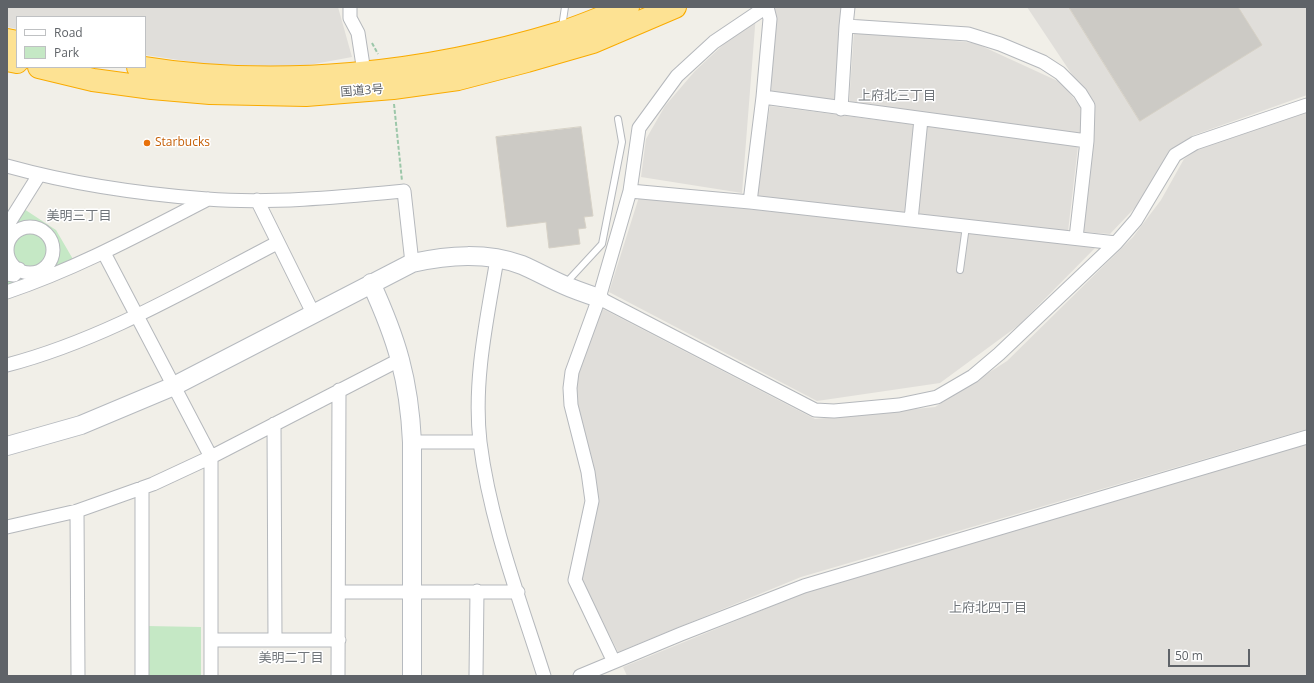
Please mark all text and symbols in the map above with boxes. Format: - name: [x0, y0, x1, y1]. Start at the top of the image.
- legend: [16, 16, 146, 68]
- text: Road: [54, 24, 83, 41]
- text: Park: [54, 44, 79, 61]
- street label: 国道3号: [340, 82, 384, 100]
- district label: 上府北三丁目: [858, 88, 936, 104]
- place label: Starbucks: [155, 136, 210, 150]
- marker: Starbucks: [142, 138, 152, 148]
- district label: 美明三丁目: [47, 208, 111, 224]
- district label: 上府北四丁目: [949, 600, 1027, 616]
- scale bar: [1170, 641, 1252, 667]
- text: 50 m: [1175, 647, 1203, 664]
- district label: 美明二丁目: [259, 650, 323, 666]

